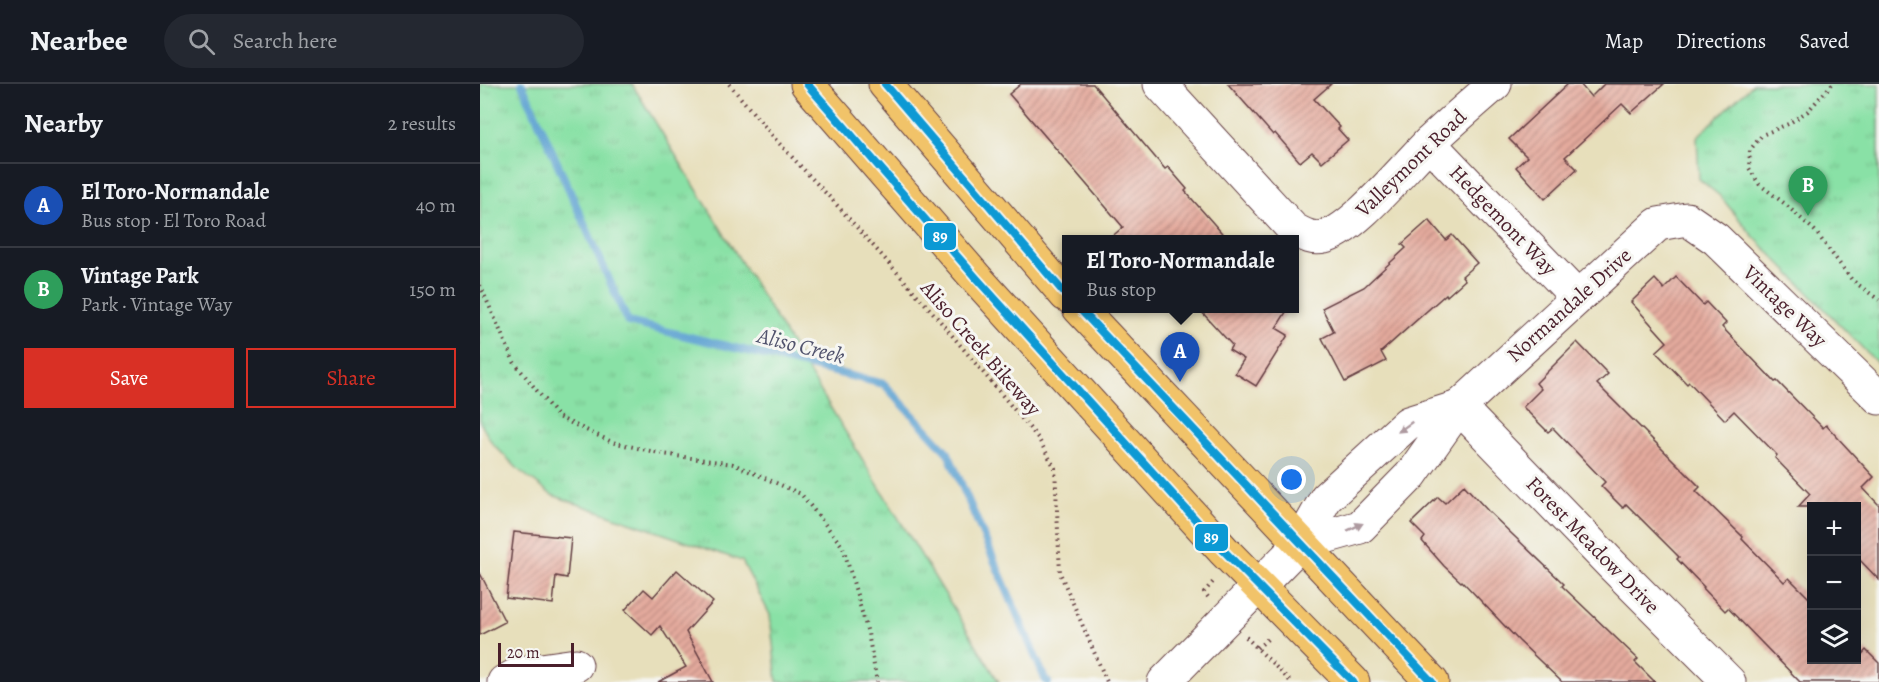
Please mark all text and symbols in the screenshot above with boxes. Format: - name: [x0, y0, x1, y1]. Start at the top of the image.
- search box: [164, 14, 584, 68]
- text: Nearbee: [30, 22, 128, 60]
- icon: search: [185, 25, 218, 58]
- text: Search here: [233, 26, 337, 56]
- text: Map: [1605, 27, 1643, 55]
- text: Directions: [1676, 27, 1766, 55]
- text: Saved: [1799, 27, 1849, 55]
- street label: Valleymont Road: [1349, 102, 1473, 224]
- text: Nearby: [24, 106, 103, 141]
- text: 2 results: [388, 110, 456, 137]
- street label: Hedgemont Way: [1443, 159, 1563, 282]
- pin: B: [1788, 166, 1828, 216]
- text: El Toro-Normandale: [81, 177, 270, 207]
- text: A: [37, 192, 50, 219]
- text: 40 m: [416, 192, 456, 219]
- text: Bus stop · El Toro Road: [81, 207, 266, 234]
- line badge: 89: [923, 222, 957, 251]
- text: 89: [932, 226, 948, 248]
- popup: [1062, 235, 1299, 313]
- street label: Normandale Drive: [1501, 241, 1637, 369]
- text: El Toro-Normandale: [1086, 246, 1275, 276]
- street label: Vintage Way: [1736, 258, 1834, 354]
- text: Vintage Park: [81, 261, 199, 291]
- street label: Aliso Creek Bikeway: [914, 274, 1048, 422]
- text: B: [37, 276, 50, 303]
- text: 150 m: [409, 276, 456, 303]
- text: Bus stop: [1086, 276, 1156, 303]
- text: Park · Vintage Way: [81, 291, 232, 318]
- water label: Aliso Creek: [753, 320, 848, 371]
- pin: A: [1160, 332, 1200, 382]
- button: Save: [24, 348, 234, 408]
- button: Share: [246, 348, 456, 408]
- one-way arrow: [1397, 421, 1413, 433]
- your location: [1277, 465, 1306, 494]
- street label: Forest Meadow Drive: [1520, 470, 1666, 620]
- map controls: [1807, 502, 1861, 664]
- button: +: [1807, 502, 1861, 556]
- one-way arrow: [1346, 522, 1364, 532]
- line badge: 89: [1194, 523, 1229, 552]
- text: 89: [1203, 527, 1219, 549]
- button: −: [1807, 556, 1861, 610]
- button: layers: [1807, 610, 1861, 664]
- scale bar: [498, 640, 574, 668]
- text: 20 m: [507, 642, 540, 664]

